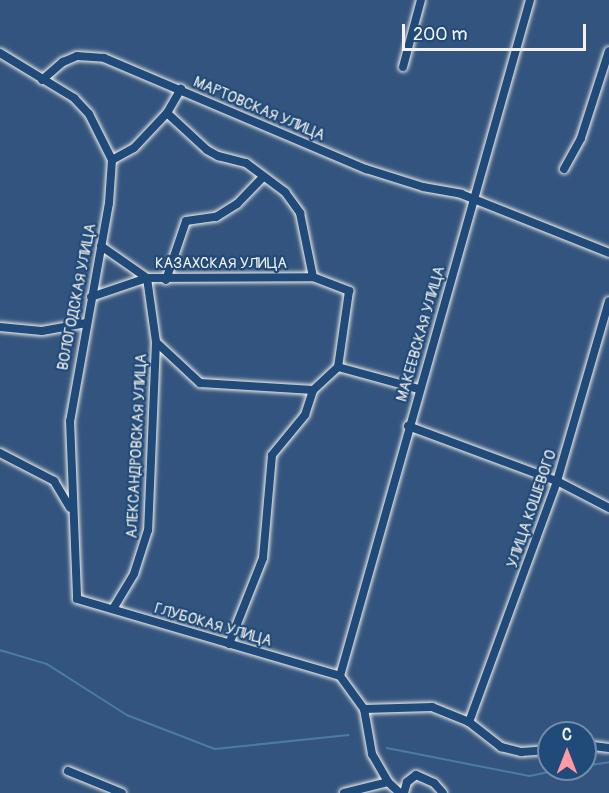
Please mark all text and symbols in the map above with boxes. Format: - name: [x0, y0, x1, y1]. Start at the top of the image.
- scale bar: [405, 12, 590, 50]
- text: 200 m: [413, 23, 468, 46]
- street label: МАРТОВСКАЯ УЛИЦА: [190, 73, 328, 145]
- street label: ВОЛОГОДСКАЯ УЛИЦА: [54, 222, 100, 372]
- street label: КАЗАХСКАЯ УЛИЦА: [155, 255, 287, 273]
- street label: МАКЕЕВСКАЯ УЛИЦА: [393, 264, 449, 404]
- street label: АЛЕКСАНДРОВСКАЯ УЛИЦА: [123, 353, 151, 539]
- street label: УЛИЦА КОШЕВОГО: [503, 448, 561, 570]
- street label: ГЛУБОКАЯ УЛИЦА: [152, 600, 274, 650]
- north arrow: [537, 721, 597, 781]
- text: С: [562, 725, 572, 745]

